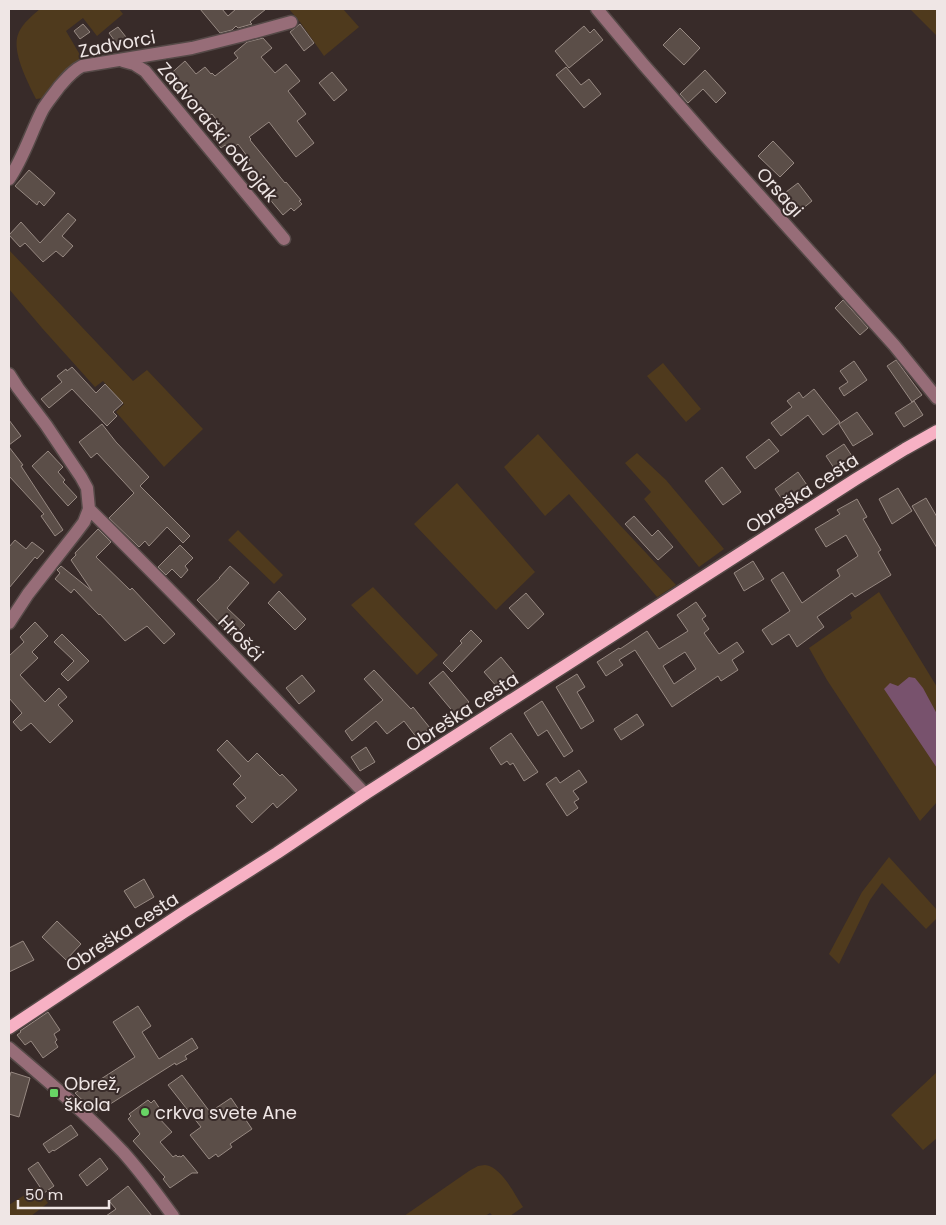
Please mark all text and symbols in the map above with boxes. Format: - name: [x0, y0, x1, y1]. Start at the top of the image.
- street label: Zadvorci: [76, 24, 158, 64]
- street label: Zadvorački odvojak: [152, 57, 284, 208]
- street label: Orsagi: [751, 162, 809, 222]
- street label: Obreška cesta: [741, 447, 863, 539]
- street label: Hrošći: [213, 609, 269, 667]
- street label: Obreška cesta: [401, 666, 523, 758]
- street label: Obreška cesta: [61, 886, 183, 978]
- place label: Obrež, škola: [64, 1071, 120, 1117]
- marker: Obrež, škola: [48, 1087, 60, 1099]
- place label: crkva svete Ane: [155, 1100, 297, 1125]
- marker: crkva svete Ane: [139, 1106, 151, 1118]
- scale bar: [18, 1178, 109, 1210]
- text: 50 m: [25, 1184, 63, 1205]

